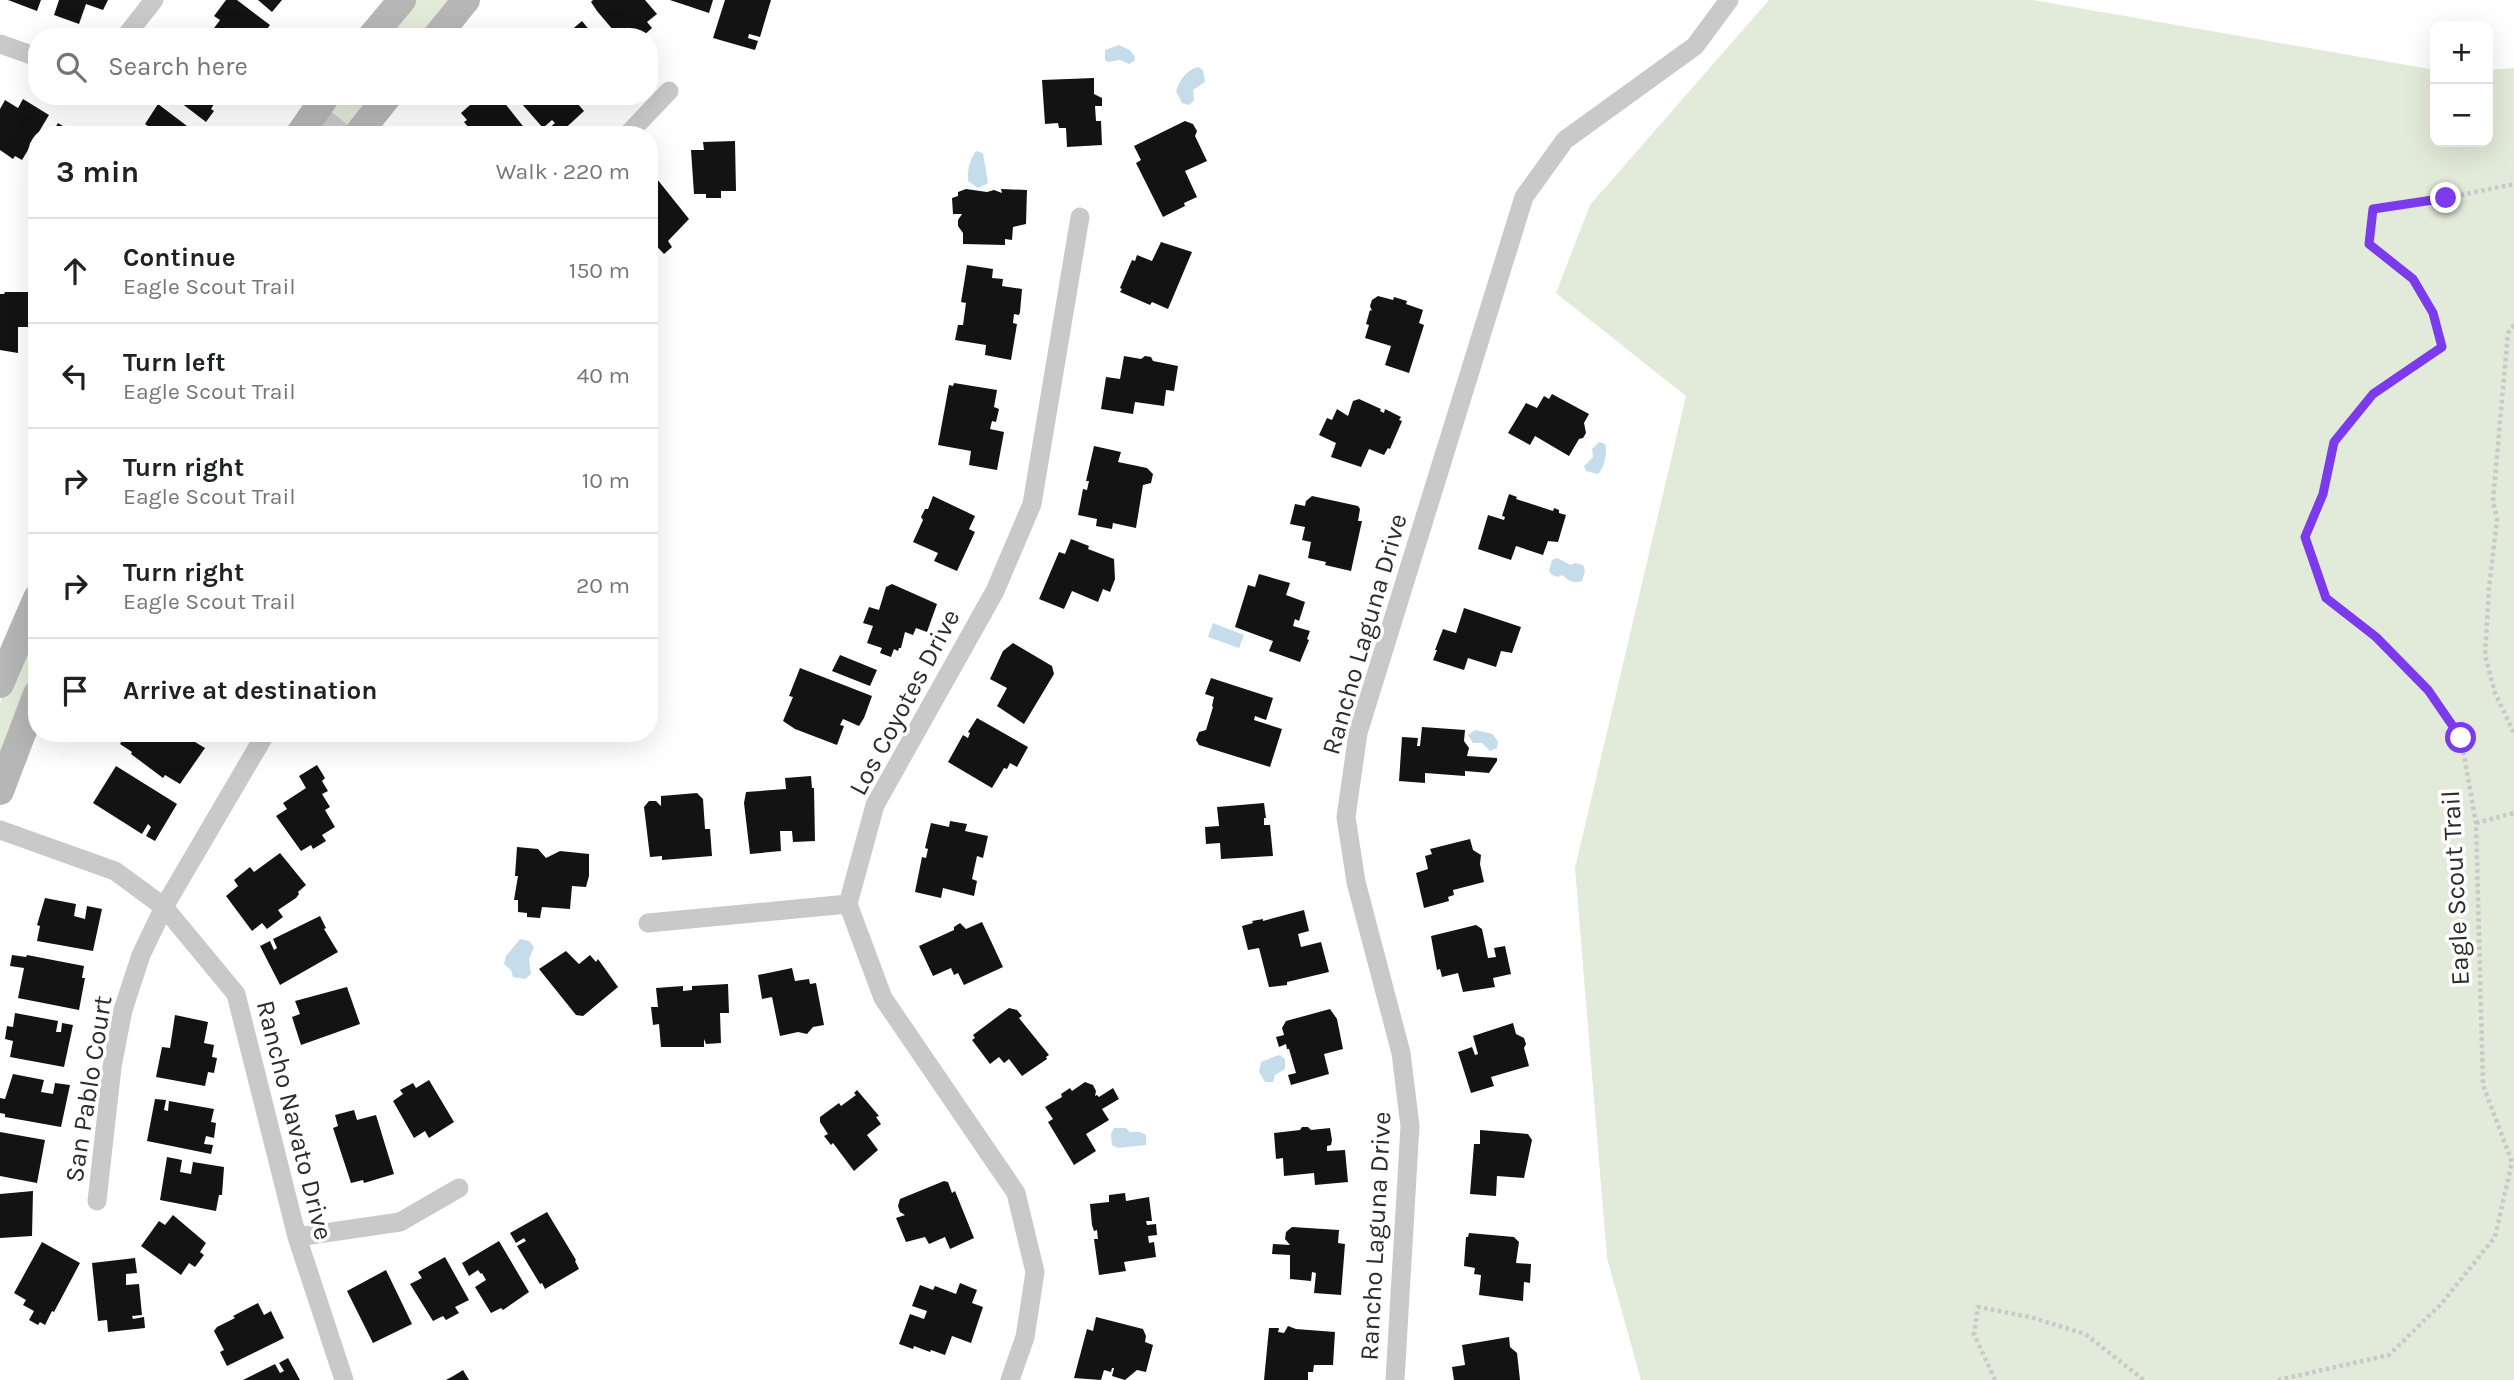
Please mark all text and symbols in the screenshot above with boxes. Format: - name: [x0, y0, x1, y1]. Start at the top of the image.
- map controls: [2430, 21, 2493, 147]
- button: +: [2430, 21, 2493, 84]
- search box: [28, 28, 658, 105]
- icon: search: [52, 48, 90, 86]
- text: Search here: [108, 51, 248, 82]
- button: −: [2430, 84, 2493, 147]
- text: 3 min: [56, 154, 139, 190]
- text: Walk · 220 m: [496, 158, 630, 185]
- route end: [2430, 182, 2461, 213]
- text: Continue: [123, 242, 235, 273]
- icon: ahead: [56, 252, 94, 290]
- text: 150 m: [569, 257, 630, 284]
- text: Eagle Scout Trail: [123, 273, 296, 300]
- text: Turn left: [123, 347, 225, 378]
- icon: left: [56, 357, 94, 395]
- text: 40 m: [577, 362, 630, 389]
- text: Eagle Scout Trail: [123, 378, 296, 405]
- text: Turn right: [123, 452, 244, 483]
- icon: right: [56, 462, 94, 500]
- text: 10 m: [582, 467, 630, 494]
- text: Eagle Scout Trail: [123, 483, 296, 510]
- street label: Rancho Laguna Drive: [1315, 510, 1414, 758]
- text: Turn right: [123, 557, 244, 588]
- icon: right: [56, 567, 94, 605]
- text: 20 m: [576, 572, 630, 599]
- text: Eagle Scout Trail: [123, 588, 296, 615]
- street label: Los Coyotes Drive: [842, 604, 967, 801]
- icon: arrive: [56, 672, 94, 710]
- text: Arrive at destination: [123, 675, 377, 706]
- route start: [2445, 722, 2476, 753]
- street label: Eagle Scout Trail: [2435, 790, 2476, 986]
- street label: San Pablo Court: [58, 993, 119, 1185]
- street label: Rancho Navato Drive: [250, 997, 339, 1243]
- street label: Rancho Laguna Drive: [1353, 1111, 1397, 1361]

